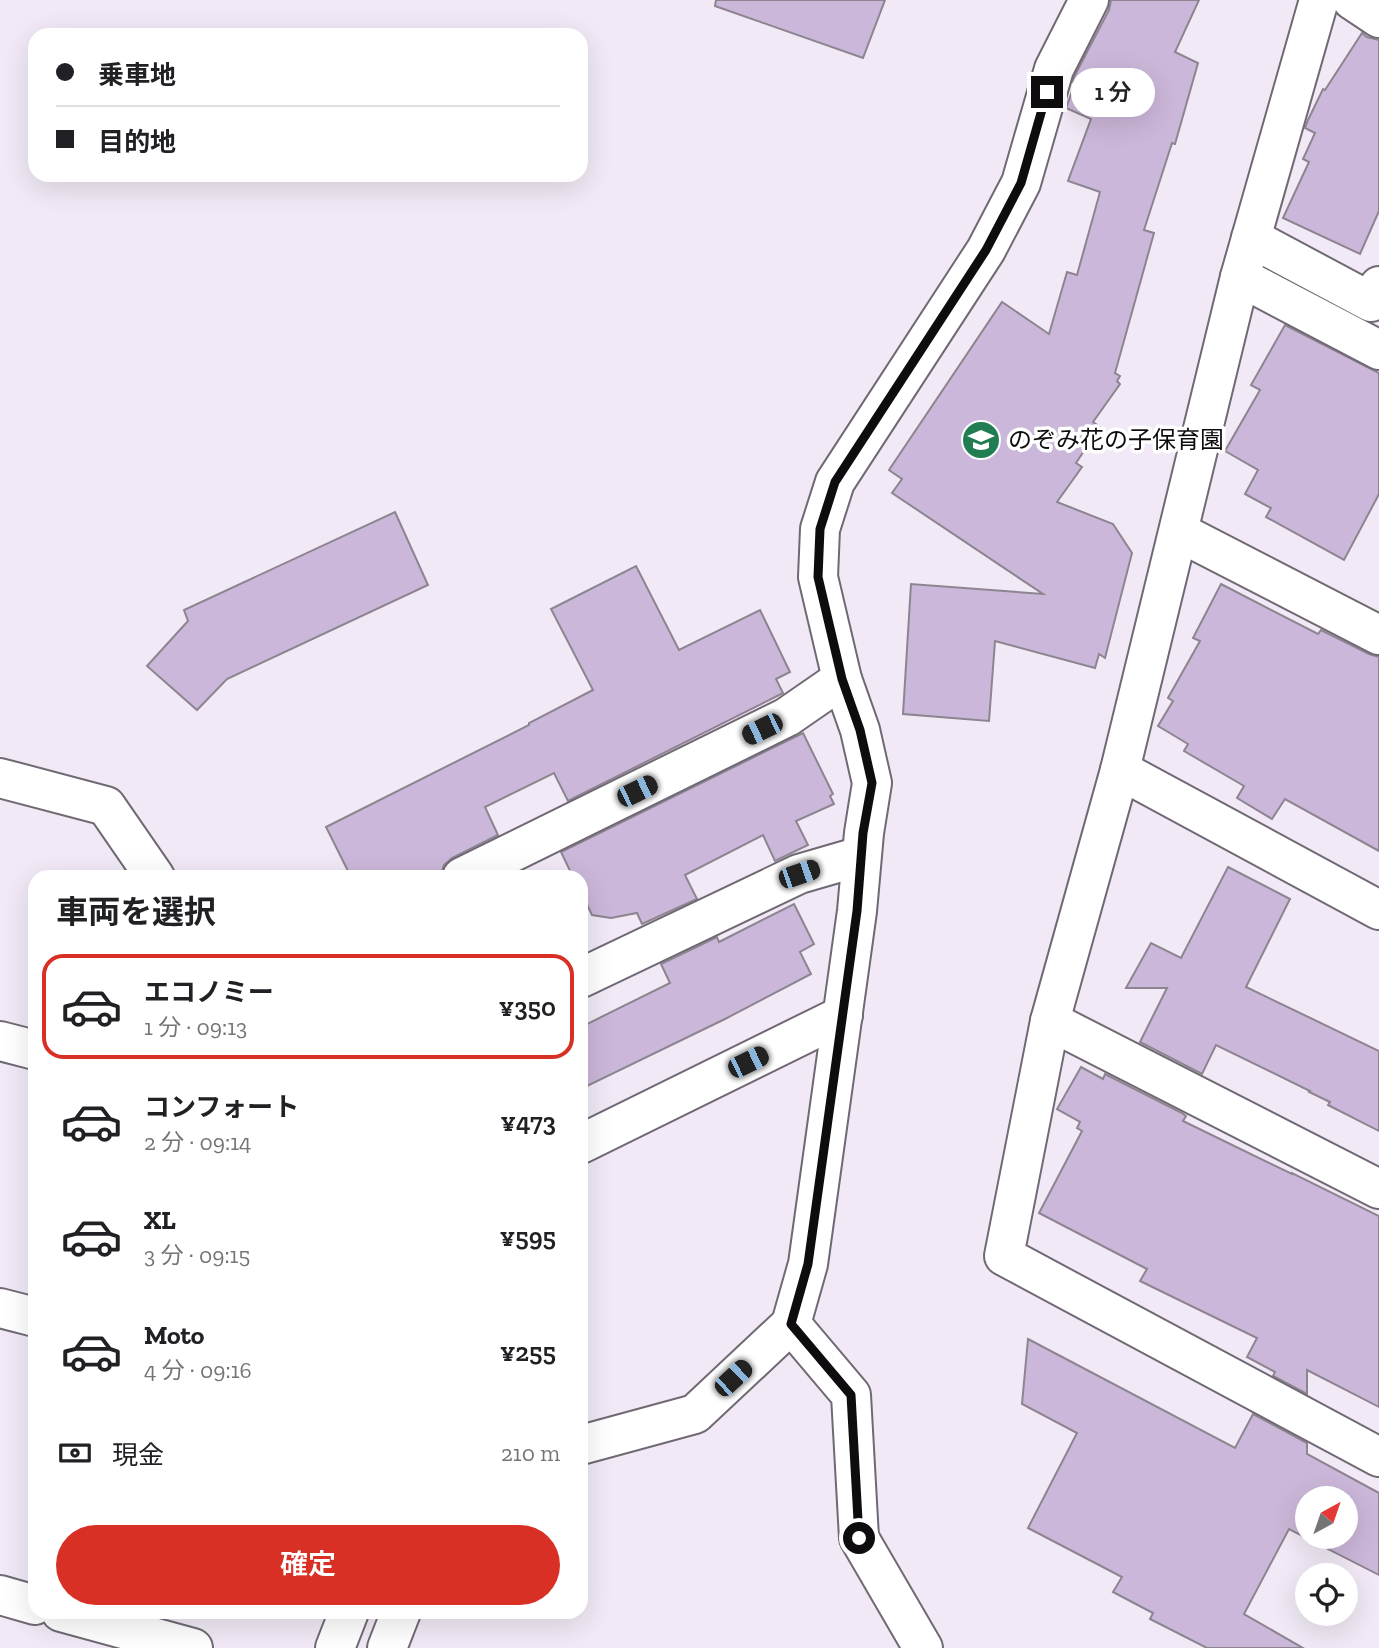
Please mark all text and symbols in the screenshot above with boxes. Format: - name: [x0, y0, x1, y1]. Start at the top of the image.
- text: 乗車地: [98, 59, 176, 91]
- callout: 1 分: [1072, 68, 1156, 116]
- route end: [1031, 76, 1063, 108]
- text: 1 分: [1095, 78, 1131, 106]
- text: 目的地: [98, 126, 176, 158]
- school or university icon: のぞみ花の子保育園: [960, 419, 1002, 461]
- place label: のぞみ花の子保育園: [1008, 425, 1224, 454]
- car: [739, 710, 786, 748]
- car: [614, 772, 661, 810]
- car: [776, 857, 823, 891]
- text: 車両を選択: [56, 893, 216, 931]
- icon: car: [60, 975, 123, 1038]
- text: エコノミー: [144, 976, 274, 1008]
- text: ¥350: [499, 991, 556, 1023]
- text: 1 分 · 09:13: [144, 1013, 247, 1041]
- car: [725, 1043, 772, 1081]
- icon: car: [60, 1090, 123, 1153]
- text: コンフォート: [144, 1091, 299, 1123]
- text: ¥473: [501, 1106, 556, 1138]
- text: 2 分 · 09:14: [144, 1128, 251, 1156]
- text: XL: [144, 1204, 176, 1236]
- icon: car: [60, 1205, 123, 1268]
- text: ¥595: [500, 1221, 556, 1253]
- text: 3 分 · 09:15: [144, 1241, 250, 1269]
- text: Moto: [144, 1319, 204, 1351]
- icon: car: [60, 1320, 123, 1383]
- text: ¥255: [500, 1336, 556, 1368]
- text: 4 分 · 09:16: [144, 1356, 252, 1384]
- car: [711, 1356, 756, 1400]
- icon: cash: [56, 1434, 94, 1472]
- text: 現金: [112, 1439, 164, 1471]
- text: 210 m: [501, 1439, 560, 1467]
- north arrow: [1295, 1486, 1358, 1549]
- map controls: [1295, 1486, 1358, 1626]
- route start: [843, 1522, 875, 1554]
- button: 確定: [56, 1525, 560, 1605]
- button: locate: [1295, 1563, 1358, 1626]

